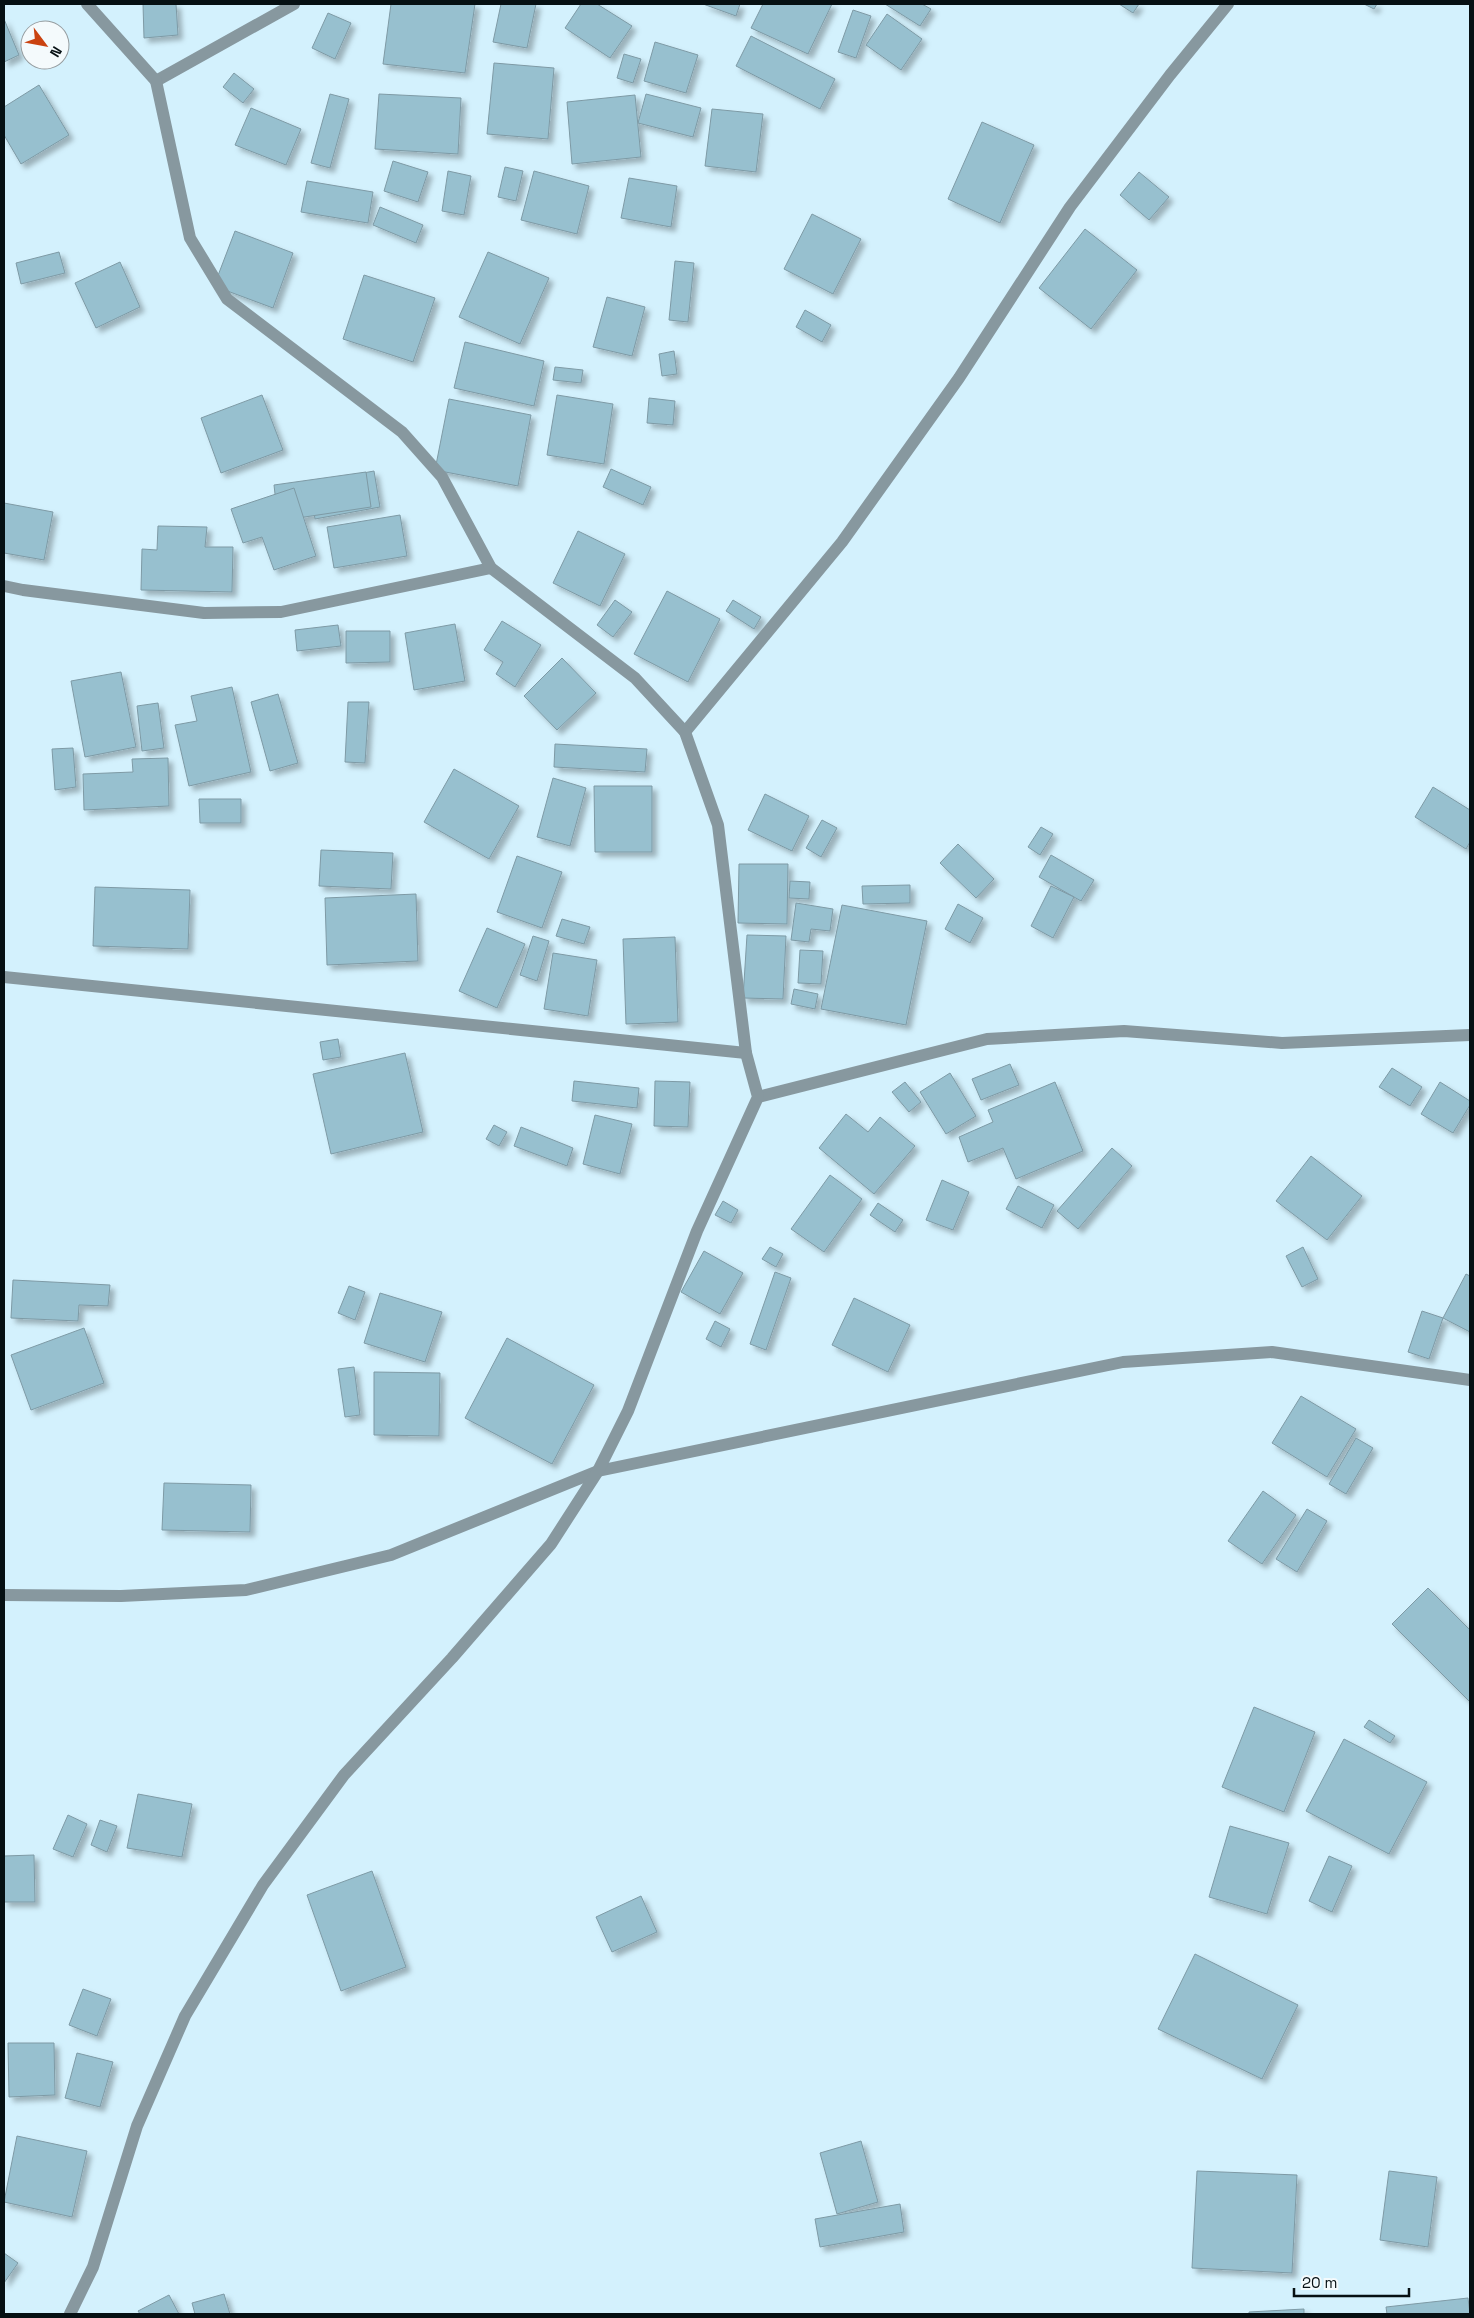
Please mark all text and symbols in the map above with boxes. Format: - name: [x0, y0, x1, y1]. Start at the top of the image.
- north arrow: [20, 20, 70, 70]
- text: N: [46, 43, 66, 61]
- scale bar: [1294, 2266, 1409, 2298]
- text: 20 m: [1302, 2273, 1337, 2292]

